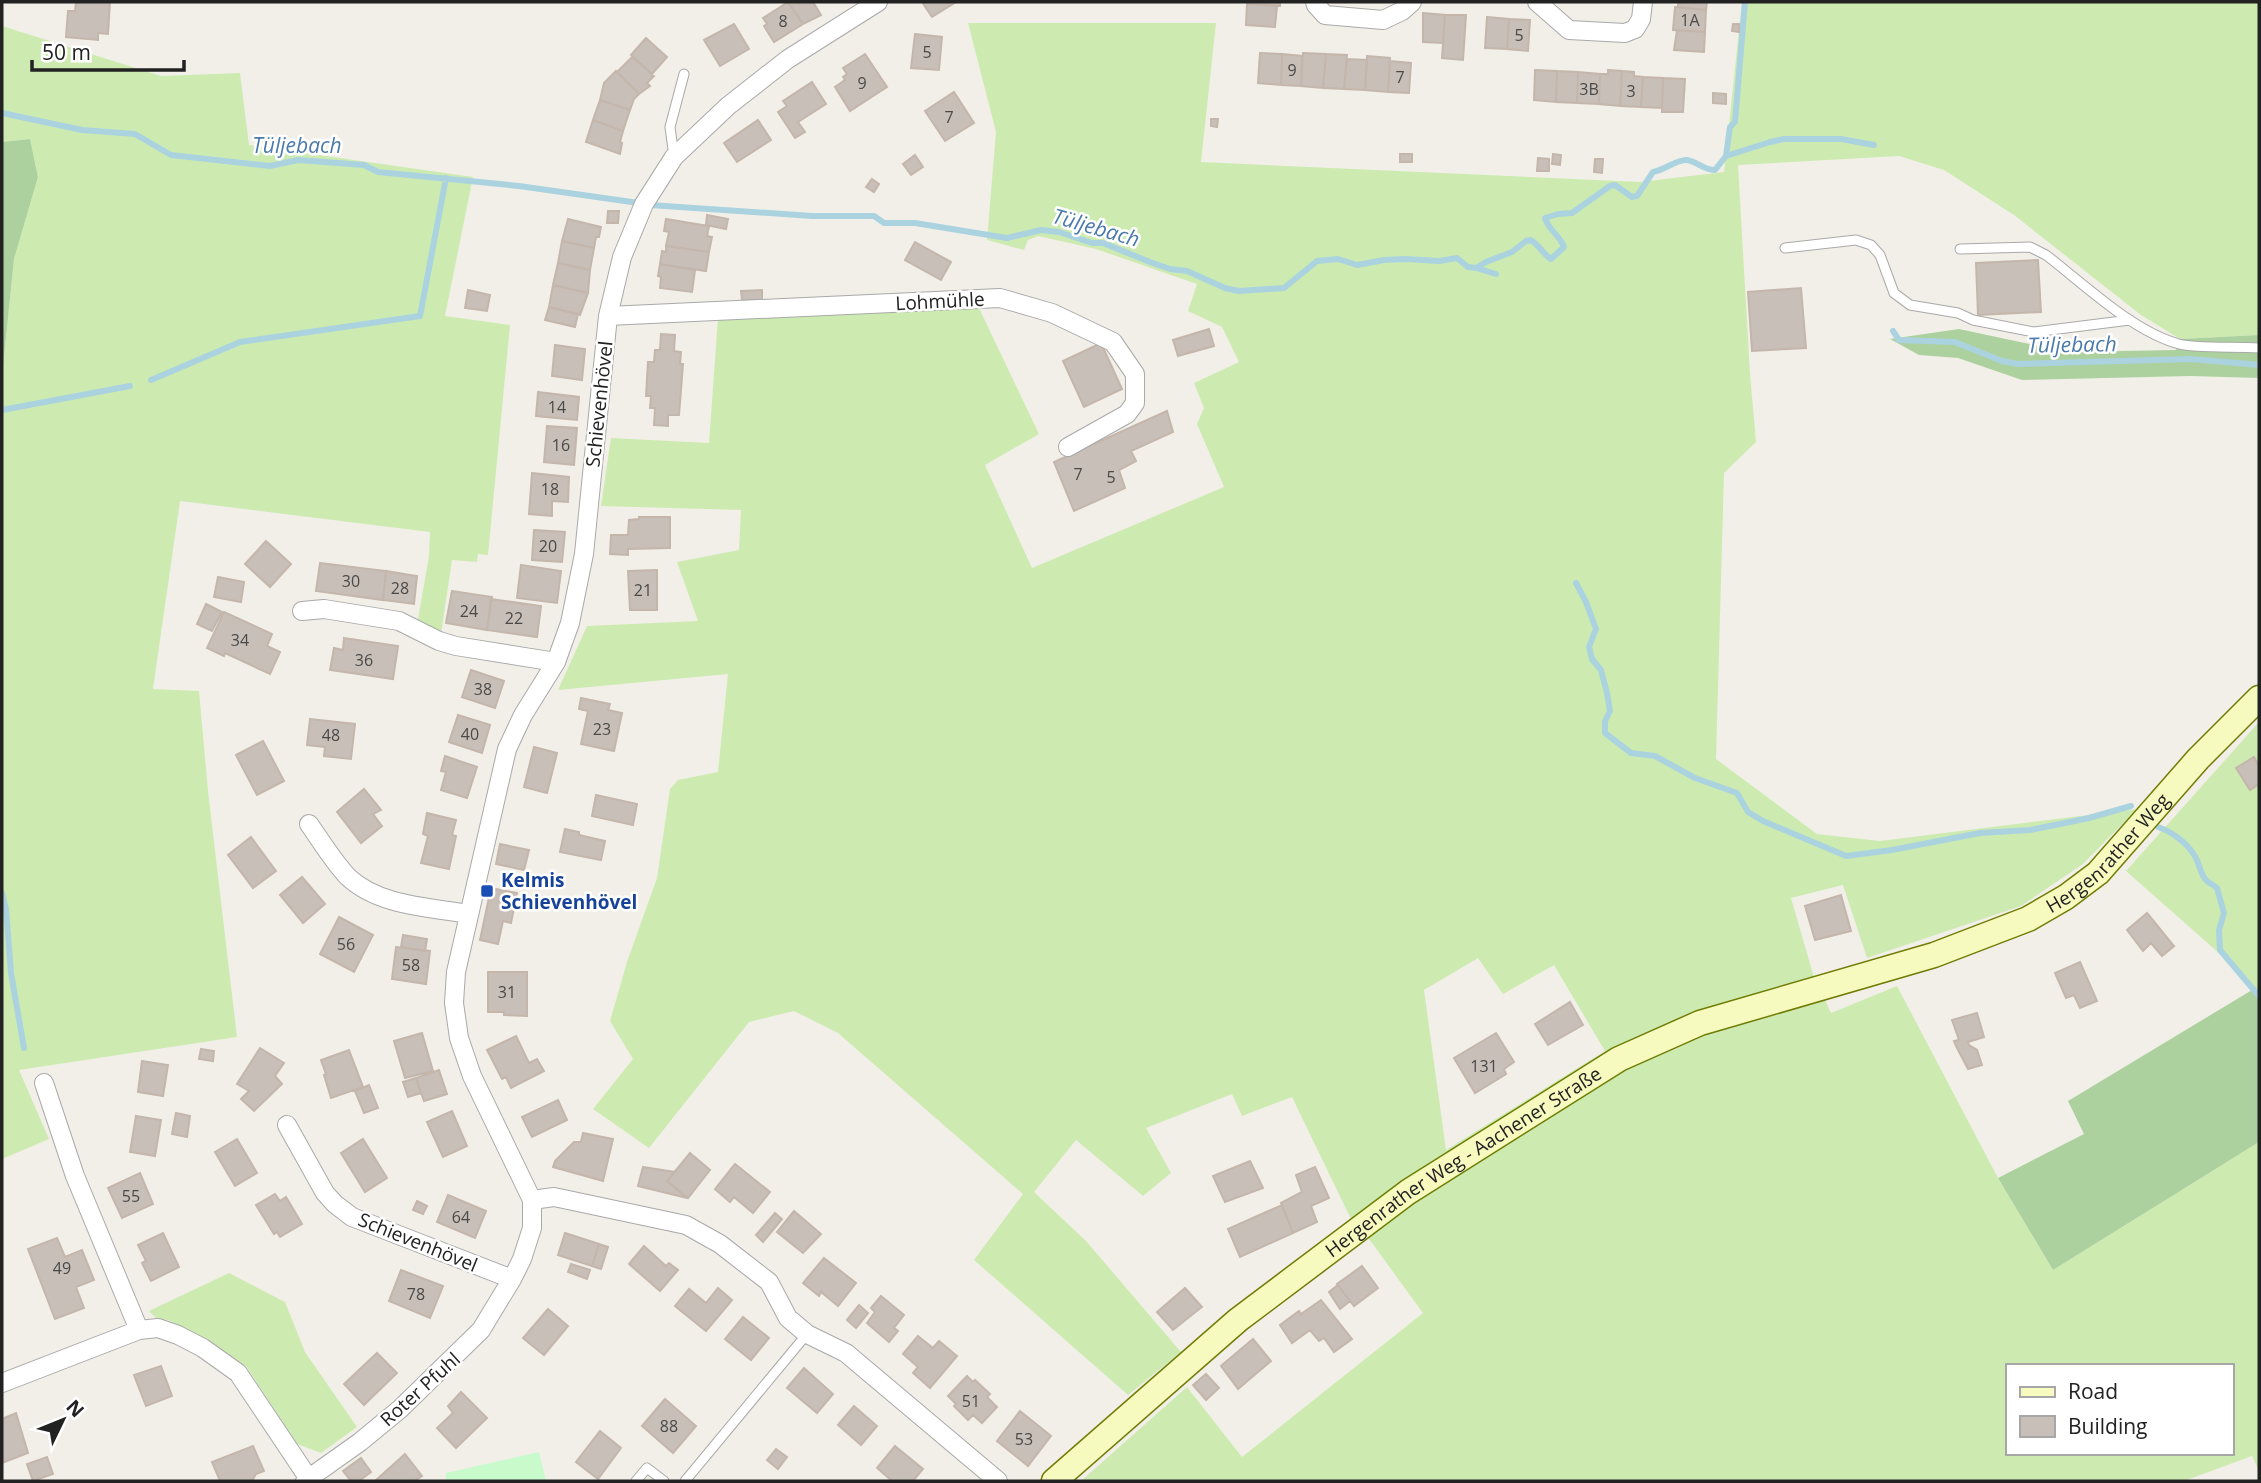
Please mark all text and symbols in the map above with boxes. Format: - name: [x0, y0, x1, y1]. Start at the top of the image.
- house number: 1A: [1680, 9, 1701, 31]
- house number: 8: [778, 10, 788, 32]
- house number: 5: [1514, 24, 1524, 46]
- scale bar: [32, 28, 184, 72]
- text: 50 m: [42, 38, 91, 66]
- house number: 5: [922, 41, 932, 63]
- house number: 9: [1287, 59, 1297, 81]
- house number: 7: [1395, 66, 1405, 88]
- house number: 9: [857, 72, 867, 94]
- house number: 3B: [1579, 78, 1599, 100]
- house number: 3: [1626, 80, 1636, 102]
- house number: 7: [944, 106, 954, 128]
- water label: Tüljebach: [252, 131, 342, 159]
- water label: Tüljebach: [1050, 201, 1143, 253]
- street label: Lohmühle: [895, 286, 985, 316]
- water label: Tüljebach: [2027, 329, 2117, 359]
- street label: Schievenhövel: [579, 340, 619, 468]
- house number: 14: [548, 396, 566, 418]
- house number: 16: [552, 434, 570, 456]
- house number: 7: [1073, 463, 1083, 485]
- house number: 5: [1106, 466, 1116, 488]
- house number: 18: [541, 478, 559, 500]
- house number: 20: [539, 535, 557, 557]
- house number: 30: [342, 570, 360, 592]
- house number: 28: [391, 577, 409, 599]
- house number: 21: [634, 579, 652, 601]
- house number: 24: [460, 600, 478, 622]
- house number: 22: [505, 607, 523, 629]
- house number: 34: [231, 629, 249, 651]
- house number: 36: [355, 649, 373, 671]
- house number: 38: [474, 678, 492, 700]
- house number: 23: [593, 718, 611, 740]
- house number: 40: [461, 723, 479, 745]
- house number: 48: [322, 724, 340, 746]
- street label: Hergenrather Weg: [2041, 788, 2175, 919]
- place label: Kelmis Schievenhövel: [501, 867, 637, 915]
- marker: Kelmis Schievenhövel: [479, 883, 495, 899]
- house number: 56: [337, 933, 355, 955]
- house number: 58: [402, 954, 420, 976]
- house number: 31: [498, 981, 516, 1003]
- house number: 131: [1470, 1055, 1498, 1077]
- street label: Hergenrather Weg - Aachener Straße: [1320, 1060, 1606, 1263]
- house number: 55: [122, 1185, 140, 1207]
- street label: Schievenhövel: [354, 1206, 482, 1278]
- house number: 64: [452, 1206, 470, 1228]
- house number: 49: [53, 1257, 71, 1279]
- house number: 78: [407, 1283, 425, 1305]
- street label: Roter Pfuhl: [374, 1346, 466, 1432]
- legend: [2006, 1364, 2233, 1455]
- text: Road: [2068, 1377, 2118, 1405]
- north arrow: [28, 1385, 98, 1455]
- house number: 51: [962, 1390, 980, 1412]
- text: N: [61, 1394, 90, 1423]
- text: Building: [2068, 1412, 2147, 1440]
- house number: 88: [660, 1415, 678, 1437]
- house number: 53: [1015, 1428, 1033, 1450]

